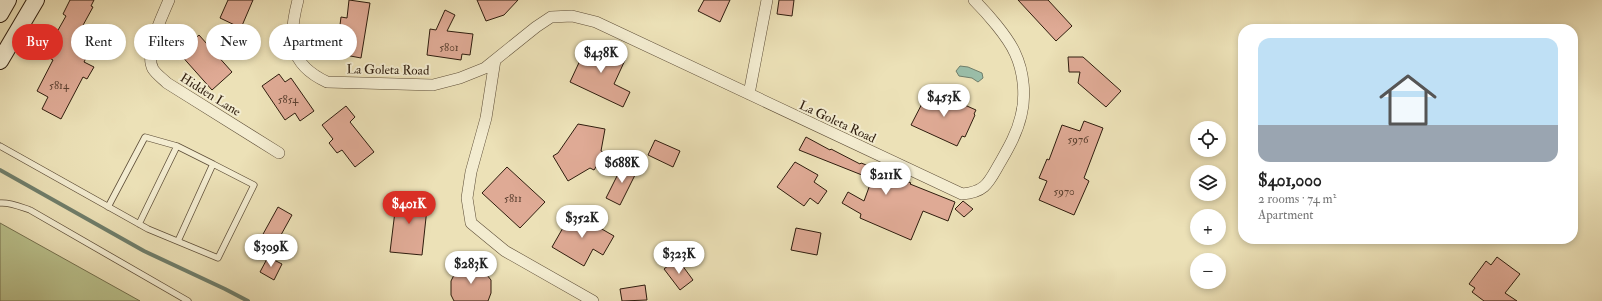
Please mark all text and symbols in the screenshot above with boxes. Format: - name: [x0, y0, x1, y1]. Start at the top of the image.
- chip: Buy: [12, 24, 63, 60]
- chip: Rent: [71, 24, 126, 60]
- chip: Filters: [134, 24, 198, 60]
- chip: New: [206, 24, 261, 60]
- chip: Apartment: [269, 24, 357, 60]
- pin: $438K: [573, 40, 629, 74]
- house number: 5801: [439, 41, 459, 54]
- text: $438K: [584, 45, 618, 61]
- street label: La Goleta Road: [346, 61, 430, 79]
- icon: home: [1372, 64, 1444, 136]
- street label: Hidden Lane: [177, 70, 244, 120]
- house number: 5814: [49, 79, 70, 92]
- pin: $453K: [916, 84, 972, 118]
- text: $453K: [927, 89, 961, 105]
- house number: 5854: [278, 93, 299, 106]
- street label: La Goleta Road: [797, 97, 879, 147]
- map controls: [1190, 121, 1226, 289]
- button: locate: [1190, 121, 1226, 157]
- house number: 5976: [1067, 133, 1090, 146]
- pin: $688K: [594, 150, 650, 184]
- text: $688K: [604, 155, 640, 171]
- pin: $211K: [858, 162, 914, 196]
- button: layers: [1190, 165, 1226, 201]
- text: $211K: [870, 167, 902, 183]
- text: $401,000: [1258, 170, 1322, 191]
- house number: 5970: [1053, 185, 1075, 198]
- pin: $401K: [381, 191, 437, 225]
- text: 2 rooms · 74 m²: [1258, 191, 1336, 207]
- house number: 5811: [504, 192, 522, 205]
- text: $401K: [392, 196, 426, 212]
- pin: $352K: [554, 205, 610, 239]
- text: Apartment: [1258, 207, 1314, 223]
- button: +: [1190, 209, 1226, 245]
- text: $352K: [565, 210, 599, 226]
- pin: $309K: [243, 234, 299, 268]
- text: $309K: [254, 239, 288, 255]
- pin: $323K: [651, 241, 707, 275]
- text: $323K: [662, 246, 696, 262]
- pin: $283K: [443, 251, 499, 285]
- button: −: [1190, 253, 1226, 289]
- text: $283K: [454, 256, 488, 272]

